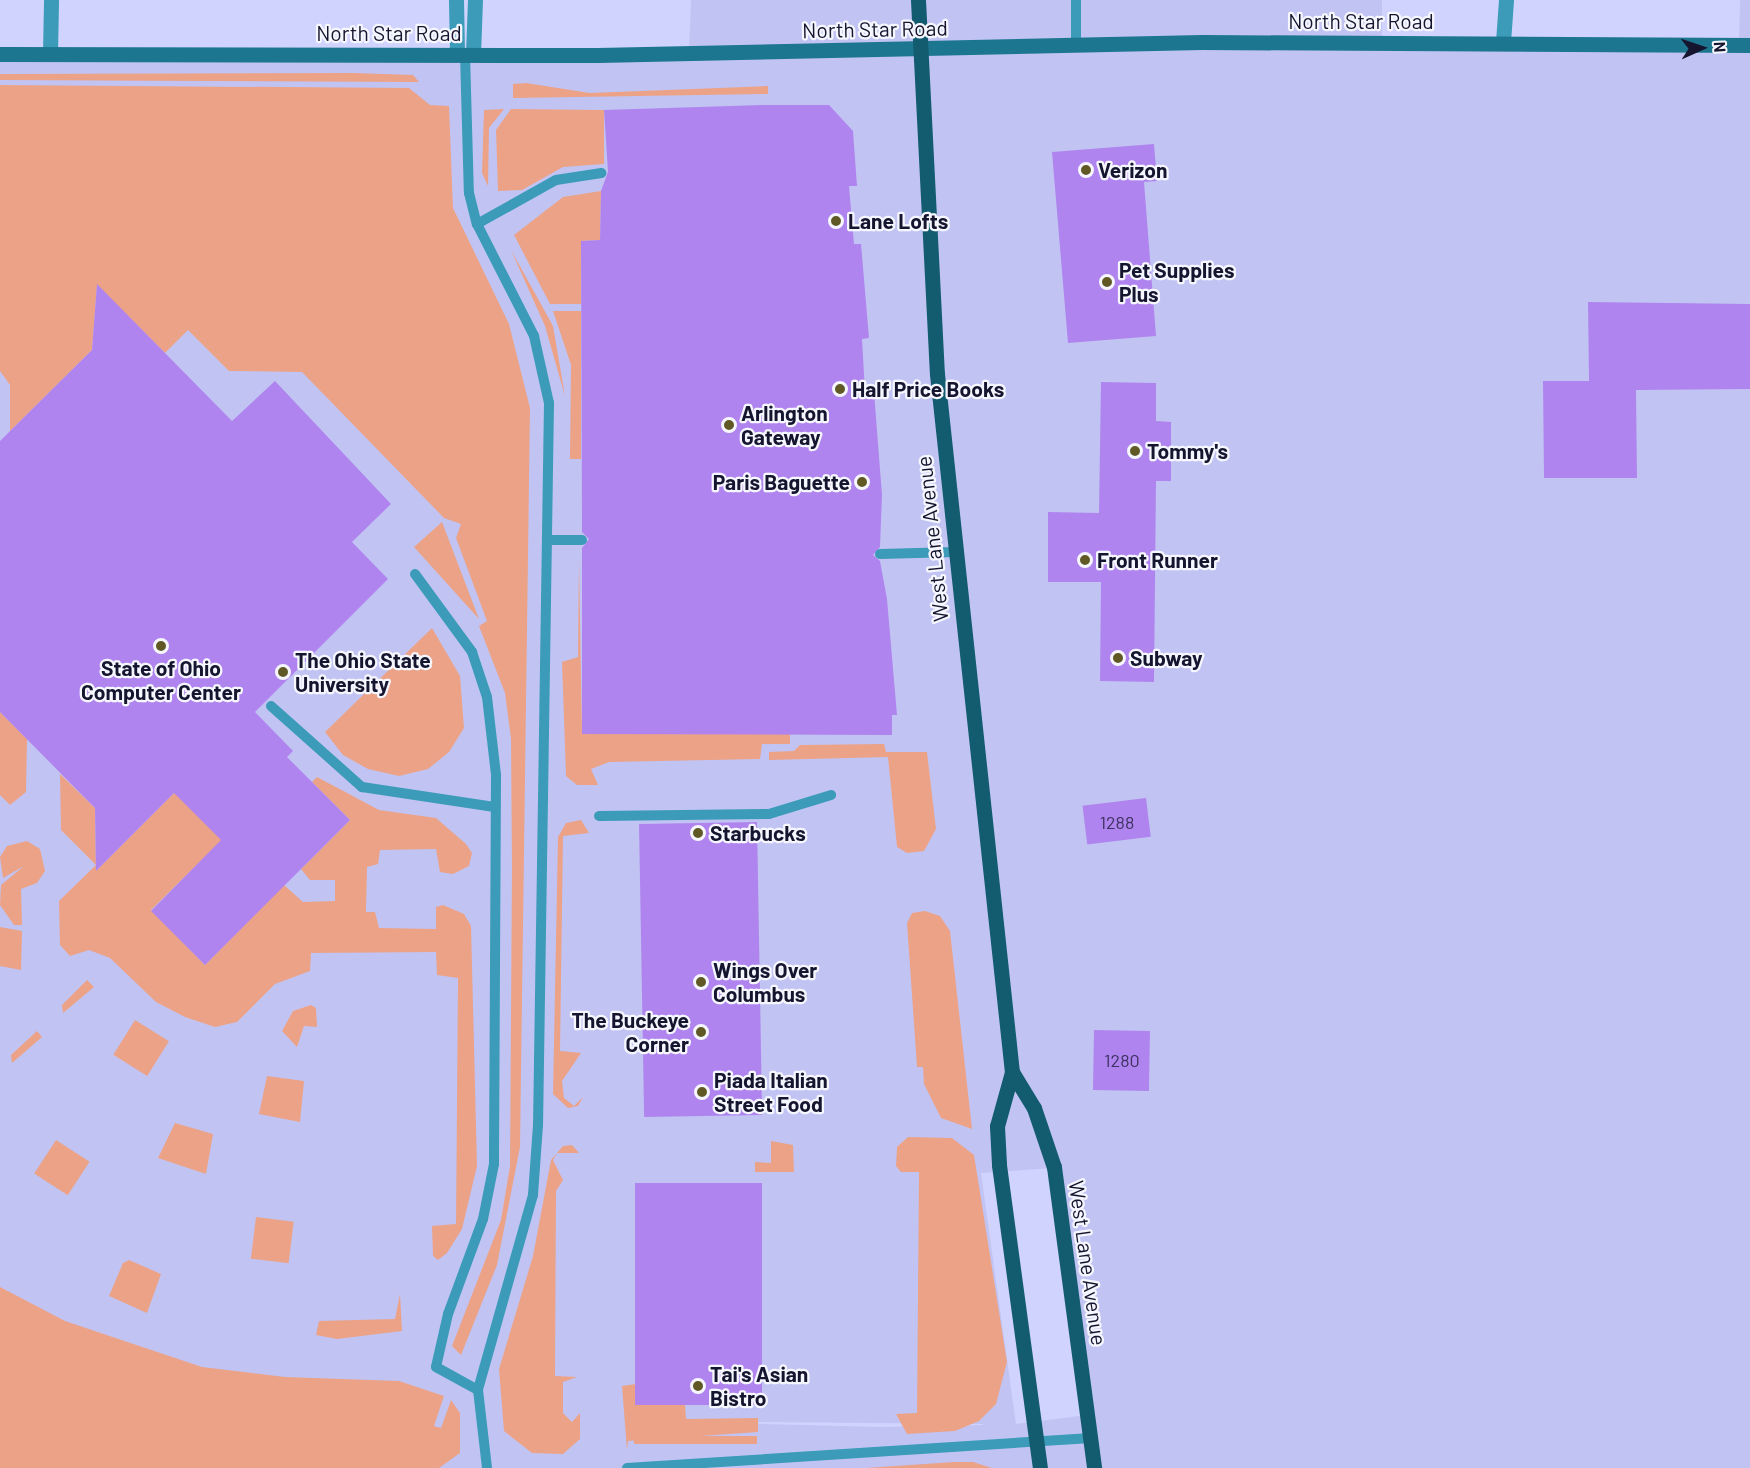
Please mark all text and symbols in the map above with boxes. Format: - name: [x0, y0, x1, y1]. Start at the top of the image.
- street label: North Star Road: [1288, 8, 1434, 34]
- street label: North Star Road: [802, 15, 948, 43]
- north arrow: [1672, 18, 1732, 78]
- street label: North Star Road: [316, 20, 462, 46]
- text: N: [1711, 41, 1730, 53]
- place label: Verizon: [1098, 157, 1167, 183]
- marker: Verizon: [1079, 163, 1093, 177]
- place label: Lane Lofts: [848, 208, 948, 234]
- marker: Lane Lofts: [829, 214, 843, 228]
- place label: Pet Supplies Plus: [1119, 257, 1234, 307]
- marker: Pet Supplies Plus: [1100, 275, 1114, 289]
- place label: Half Price Books: [852, 376, 1004, 402]
- marker: Half Price Books: [833, 382, 847, 396]
- place label: Arlington Gateway: [741, 400, 828, 450]
- marker: Arlington Gateway: [722, 418, 736, 432]
- place label: Tommy's: [1147, 438, 1228, 464]
- marker: Tommy's: [1128, 444, 1142, 458]
- street label: West Lane Avenue: [911, 455, 953, 623]
- place label: Paris Baguette: [713, 469, 850, 495]
- marker: Paris Baguette: [855, 475, 869, 489]
- place label: Front Runner: [1097, 547, 1218, 573]
- marker: Front Runner: [1078, 553, 1092, 567]
- marker: State of Ohio Computer Center: [154, 639, 168, 653]
- place label: Subway: [1130, 645, 1203, 671]
- place label: The Ohio State University: [295, 647, 431, 697]
- marker: Subway: [1111, 651, 1125, 665]
- place label: State of Ohio Computer Center: [81, 655, 241, 705]
- marker: The Ohio State University: [276, 665, 290, 679]
- house number: 1288: [1100, 811, 1134, 833]
- place label: Starbucks: [710, 820, 806, 846]
- marker: Starbucks: [691, 826, 705, 840]
- place label: Wings Over Columbus: [713, 957, 817, 1007]
- marker: Wings Over Columbus: [694, 975, 708, 989]
- place label: The Buckeye Corner: [572, 1007, 689, 1057]
- marker: The Buckeye Corner: [694, 1025, 708, 1039]
- house number: 1280: [1104, 1049, 1140, 1071]
- place label: Piada Italian Street Food: [714, 1067, 828, 1117]
- marker: Piada Italian Street Food: [695, 1085, 709, 1099]
- street label: West Lane Avenue: [1064, 1179, 1112, 1347]
- place label: Tai's Asian Bistro: [710, 1361, 808, 1411]
- marker: Tai's Asian Bistro: [691, 1379, 705, 1393]

